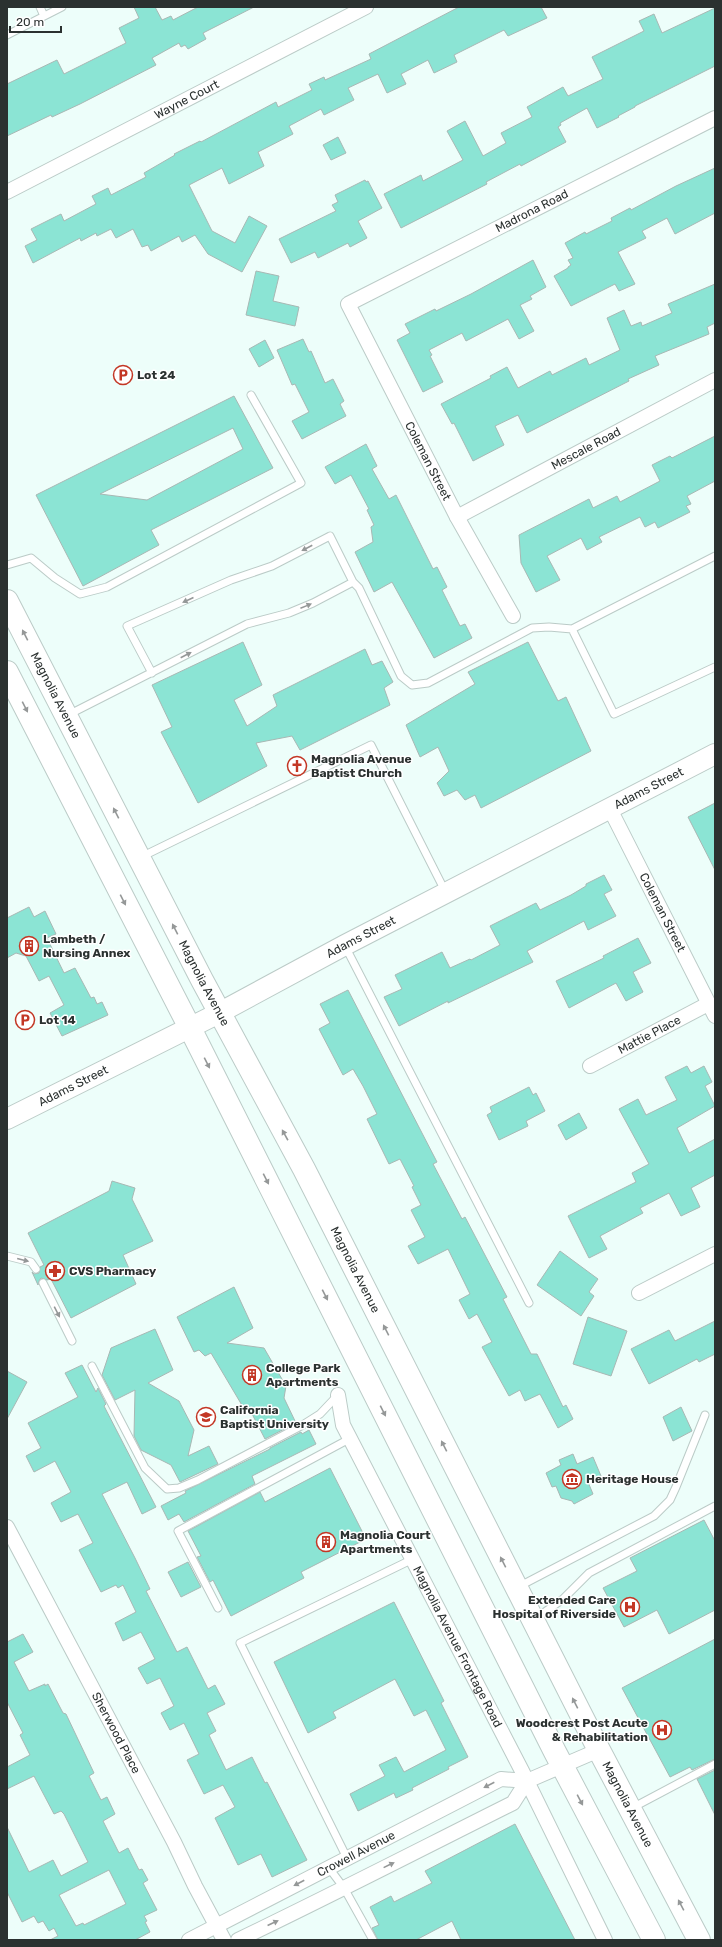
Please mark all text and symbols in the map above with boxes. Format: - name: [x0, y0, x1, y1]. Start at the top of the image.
- scale bar: [10, 8, 61, 34]
- text: 20 m: [16, 15, 44, 29]
- street label: Wayne Court: [152, 77, 222, 122]
- street label: Madrona Road: [493, 187, 571, 235]
- parking icon: Lot 24: [112, 364, 134, 386]
- place label: Lot 24: [137, 368, 176, 382]
- street label: Coleman Street: [402, 419, 454, 503]
- street label: Mescale Road: [549, 424, 623, 473]
- one-way arrow: [301, 545, 313, 551]
- one-way arrow: [181, 597, 193, 603]
- one-way arrow: [301, 603, 313, 609]
- one-way arrow: [21, 629, 28, 641]
- street label: Magnolia Avenue: [28, 650, 83, 741]
- one-way arrow: [181, 652, 192, 658]
- one-way arrow: [22, 701, 28, 713]
- place label: Magnolia Avenue Baptist Church: [311, 752, 412, 780]
- church icon: Magnolia Avenue Baptist Church: [286, 755, 308, 777]
- street label: Adams Street: [612, 764, 686, 812]
- one-way arrow: [113, 807, 119, 819]
- street label: Coleman Street: [637, 871, 688, 955]
- one-way arrow: [120, 894, 127, 906]
- street label: Adams Street: [324, 913, 398, 961]
- one-way arrow: [172, 923, 179, 934]
- place label: Lambeth / Nursing Annex: [43, 932, 130, 960]
- building icon: Lambeth / Nursing Annex: [18, 935, 40, 957]
- street label: Magnolia Avenue: [176, 938, 233, 1029]
- parking icon: Lot 14: [14, 1009, 36, 1031]
- place label: Lot 14: [39, 1013, 76, 1027]
- street label: Mattie Place: [616, 1013, 683, 1057]
- one-way arrow: [204, 1057, 210, 1069]
- street label: Adams Street: [36, 1062, 111, 1109]
- one-way arrow: [282, 1129, 289, 1141]
- one-way arrow: [263, 1173, 269, 1185]
- street label: Magnolia Avenue: [327, 1224, 383, 1315]
- one-way arrow: [17, 1257, 29, 1263]
- pharmacy icon: CVS Pharmacy: [44, 1260, 66, 1282]
- place label: CVS Pharmacy: [69, 1264, 156, 1278]
- one-way arrow: [322, 1289, 328, 1301]
- one-way arrow: [54, 1306, 60, 1317]
- one-way arrow: [382, 1324, 389, 1336]
- place label: College Park Apartments: [266, 1361, 341, 1389]
- building icon: College Park Apartments: [241, 1364, 263, 1386]
- place label: California Baptist University: [220, 1403, 329, 1431]
- one-way arrow: [380, 1405, 386, 1417]
- school or university icon: California Baptist University: [195, 1406, 217, 1428]
- one-way arrow: [441, 1440, 448, 1452]
- museum icon: Heritage House: [561, 1468, 583, 1490]
- place label: Heritage House: [586, 1472, 679, 1486]
- place label: Magnolia Court Apartments: [340, 1528, 431, 1556]
- building icon: Magnolia Court Apartments: [315, 1531, 337, 1553]
- one-way arrow: [500, 1556, 506, 1568]
- street label: Magnolia Avenue Frontage Road: [410, 1564, 505, 1730]
- place label: Extended Care Hospital of Riverside: [493, 1593, 616, 1621]
- hospital icon: Extended Care Hospital of Riverside: [619, 1596, 641, 1618]
- street label: Sherwood Place: [89, 1690, 144, 1776]
- one-way arrow: [572, 1697, 578, 1709]
- place label: Woodcrest Post Acute & Rehabilitation: [516, 1716, 648, 1744]
- hospital icon: Woodcrest Post Acute & Rehabilitation: [651, 1719, 673, 1741]
- street label: Magnolia Avenue: [599, 1759, 656, 1850]
- one-way arrow: [483, 1782, 495, 1789]
- one-way arrow: [577, 1794, 583, 1806]
- street label: Crowell Avenue: [315, 1828, 398, 1880]
- one-way arrow: [384, 1862, 395, 1868]
- one-way arrow: [293, 1880, 304, 1886]
- one-way arrow: [678, 1900, 684, 1911]
- one-way arrow: [268, 1920, 279, 1926]

